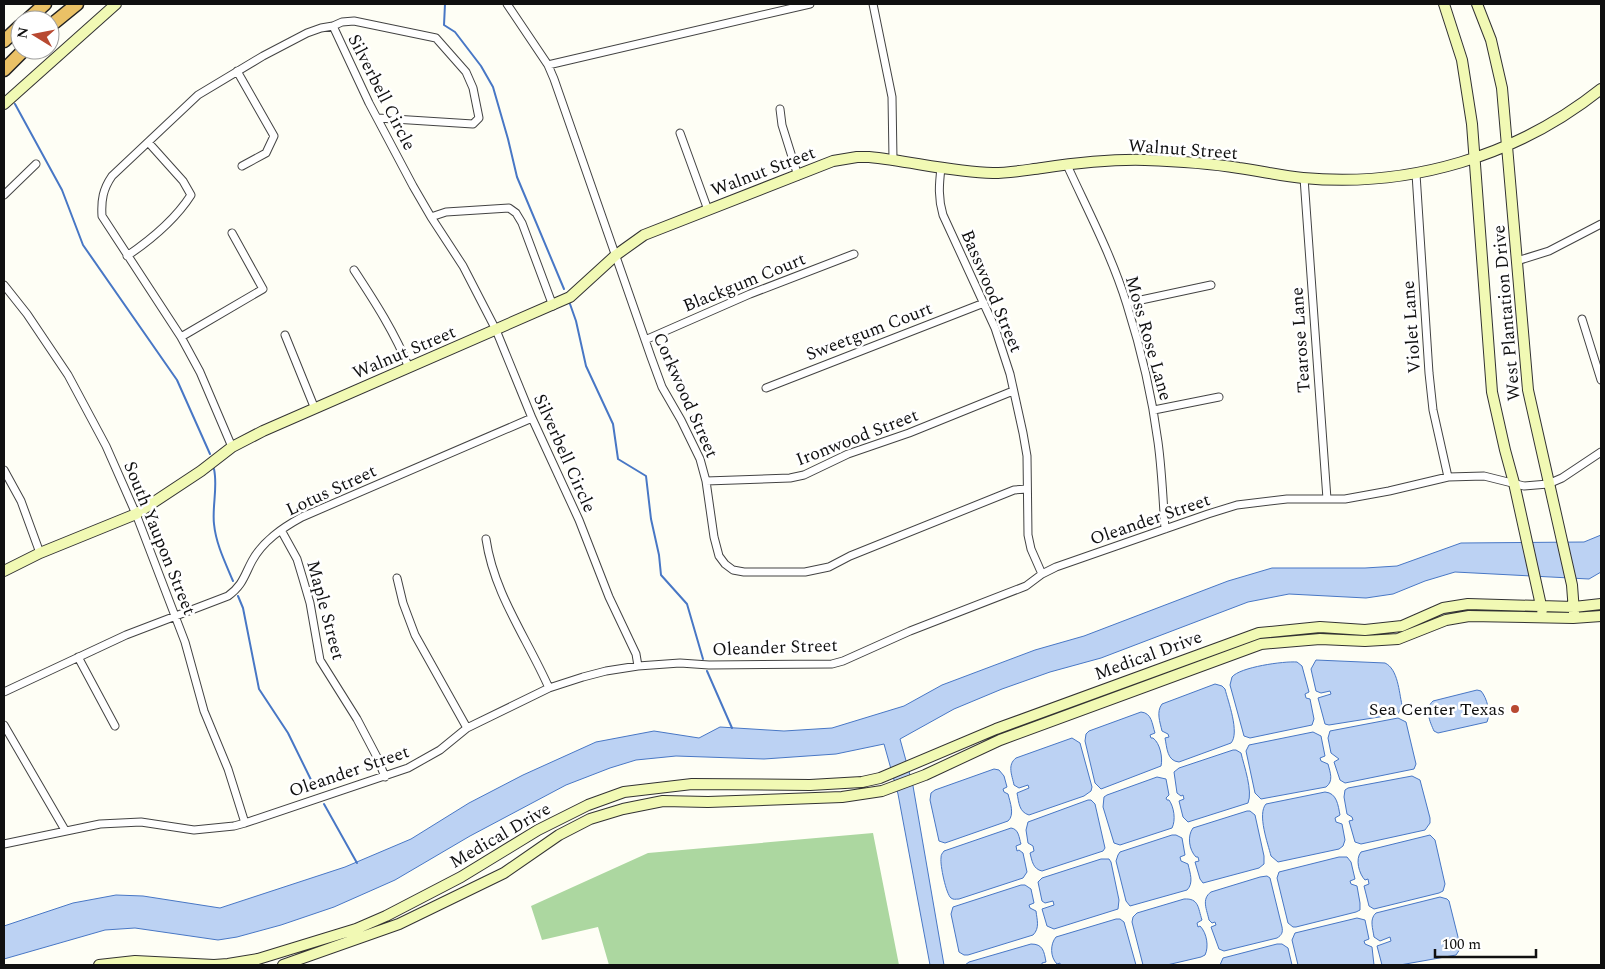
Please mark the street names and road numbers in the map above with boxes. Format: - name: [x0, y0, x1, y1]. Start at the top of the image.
- street label: Silverbell Circle: [341, 29, 423, 155]
- street label: Walnut Street: [1127, 132, 1239, 167]
- street label: Walnut Street: [707, 139, 819, 204]
- street label: West Plantation Drive: [1485, 224, 1528, 402]
- street label: Basswood Street: [954, 226, 1030, 357]
- street label: Blackgum Court: [679, 246, 810, 319]
- street label: Moss Rose Lane: [1118, 272, 1179, 404]
- street label: Violet Lane: [1395, 280, 1428, 374]
- street label: Tearose Lane: [1283, 286, 1318, 394]
- street label: Sweetgum Court: [802, 295, 936, 368]
- street label: Walnut Street: [348, 319, 460, 386]
- street label: Corkwood Street: [646, 328, 725, 462]
- street label: Silverbell Circle: [526, 390, 603, 517]
- street label: Ironwood Street: [792, 402, 922, 473]
- street label: South Yaupon Street: [116, 457, 203, 619]
- street label: Lotus Street: [282, 458, 381, 523]
- street label: Oleander Street: [1086, 486, 1214, 553]
- street label: Maple Street: [299, 557, 352, 663]
- street label: Medical Drive: [1091, 623, 1206, 687]
- street label: Oleander Street: [712, 632, 838, 663]
- street label: Oleander Street: [285, 738, 413, 805]
- street label: Medical Drive: [445, 796, 556, 875]

